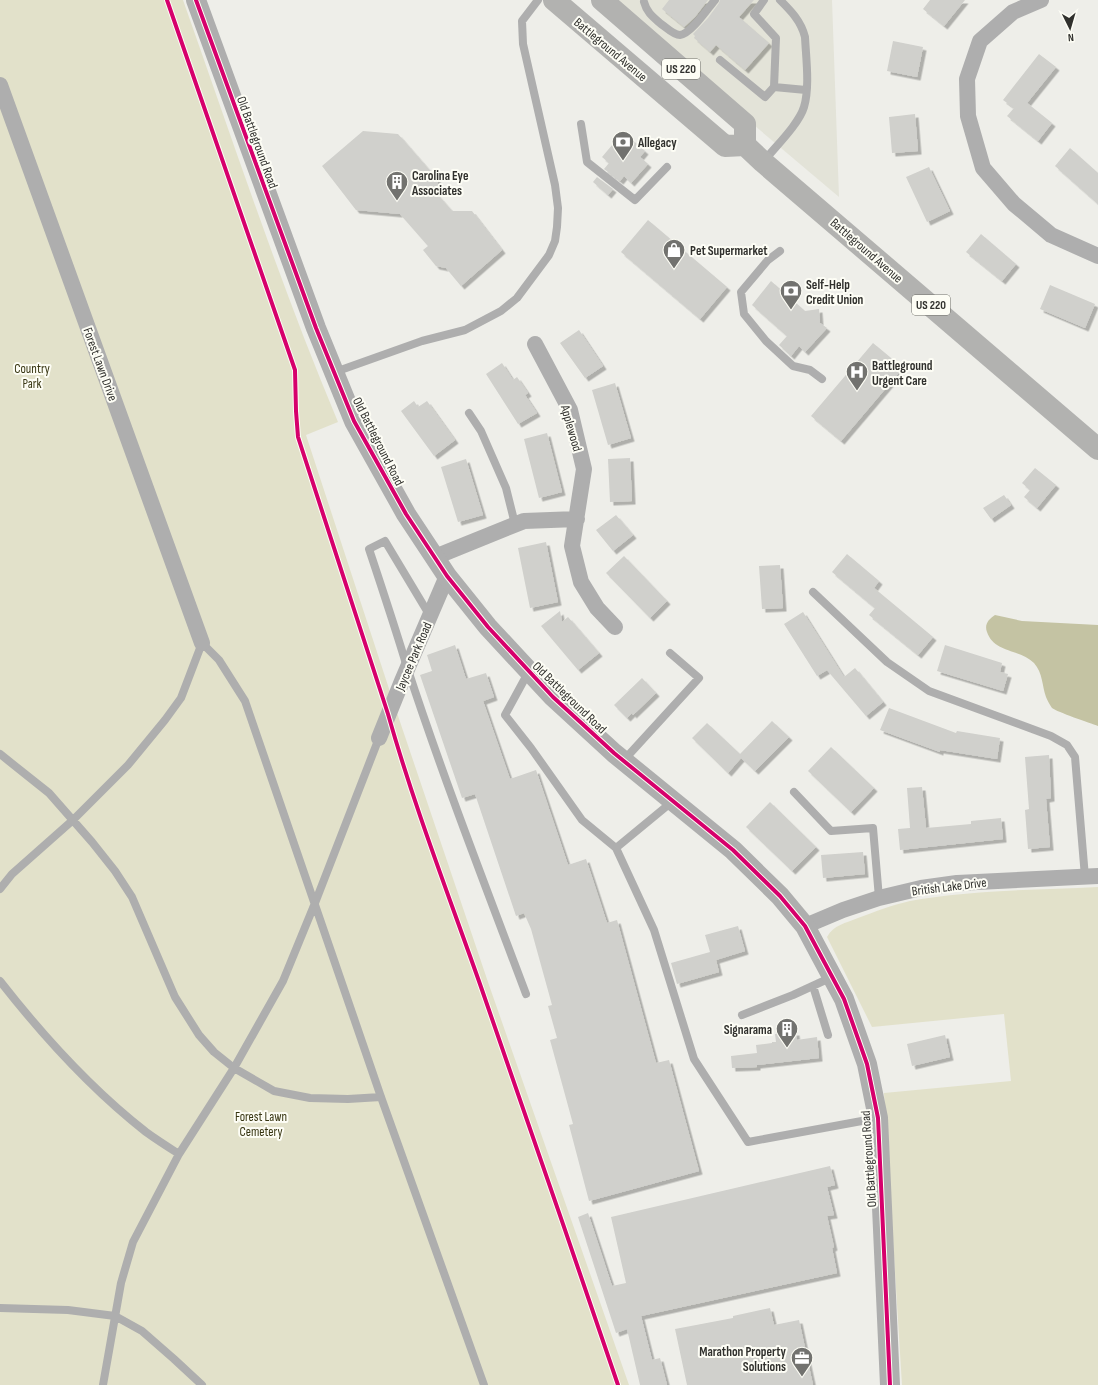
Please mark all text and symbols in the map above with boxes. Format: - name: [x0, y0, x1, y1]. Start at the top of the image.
- north arrow: [1050, 8, 1090, 48]
- street label: Battleground Avenue: [570, 14, 650, 85]
- text: N: [1067, 31, 1074, 44]
- road number: US 220: [662, 59, 700, 79]
- street label: Old Battleground Road: [233, 94, 281, 191]
- bank icon: Allegacy: [610, 129, 636, 162]
- place label: Allegacy: [637, 135, 677, 151]
- place label: Carolina Eye Associates: [411, 168, 469, 199]
- building icon: Carolina Eye Associates: [384, 169, 410, 202]
- street label: Battleground Avenue: [827, 215, 906, 287]
- shop icon: Pet Supermarket: [661, 237, 687, 270]
- place label: Pet Supermarket: [690, 243, 768, 259]
- place label: Self-Help Credit Union: [806, 277, 864, 308]
- bank icon: Self-Help Credit Union: [778, 278, 804, 311]
- road number: US 220: [912, 295, 950, 315]
- street label: Forest Lawn Drive: [79, 325, 121, 403]
- place label: Battleground Urgent Care: [872, 358, 933, 389]
- hospital icon: Battleground Urgent Care: [844, 359, 870, 392]
- park label: Country Park: [14, 361, 50, 392]
- street label: Old Battleground Road: [349, 395, 407, 488]
- street label: Applewood: [557, 402, 585, 453]
- street label: Jaycee Park Road: [392, 620, 436, 694]
- street label: Old Battleground Road: [529, 658, 610, 737]
- street label: British Lake Drive: [911, 874, 987, 900]
- building icon: Signarama: [774, 1016, 800, 1049]
- place label: Signarama: [724, 1022, 772, 1038]
- park label: Forest Lawn Cemetery: [235, 1109, 287, 1140]
- street label: Old Battleground Road: [858, 1110, 880, 1208]
- place label: Marathon Property Solutions: [699, 1344, 787, 1375]
- office icon: Marathon Property Solutions: [789, 1345, 815, 1378]

